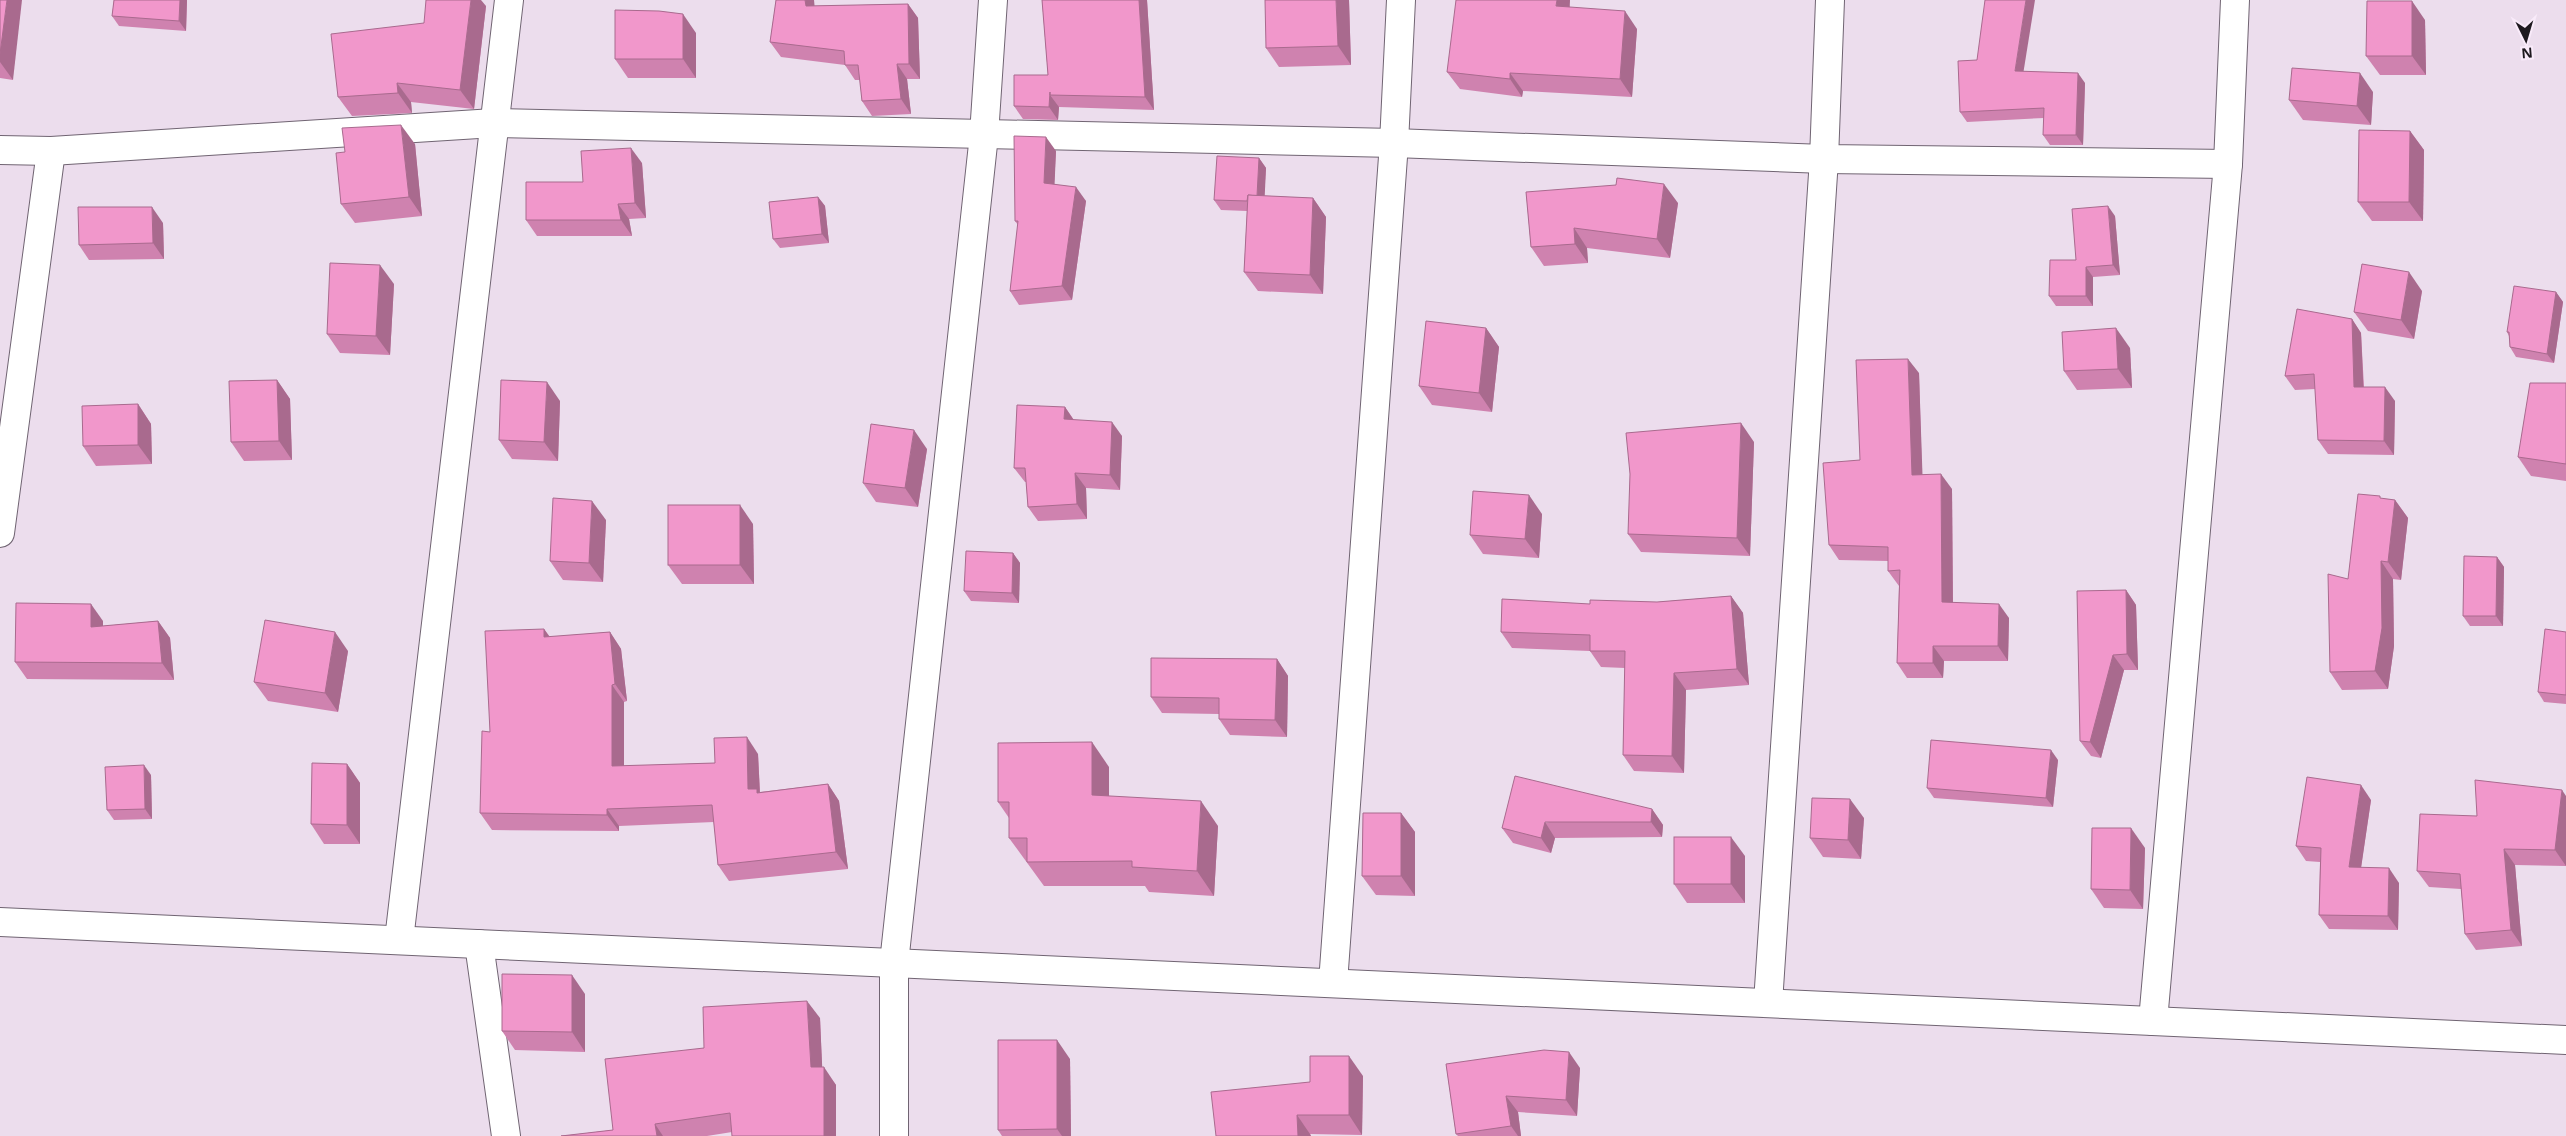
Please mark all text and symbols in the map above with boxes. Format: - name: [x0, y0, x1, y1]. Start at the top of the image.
- north arrow: [2501, 15, 2551, 65]
- text: N: [2521, 43, 2534, 63]

